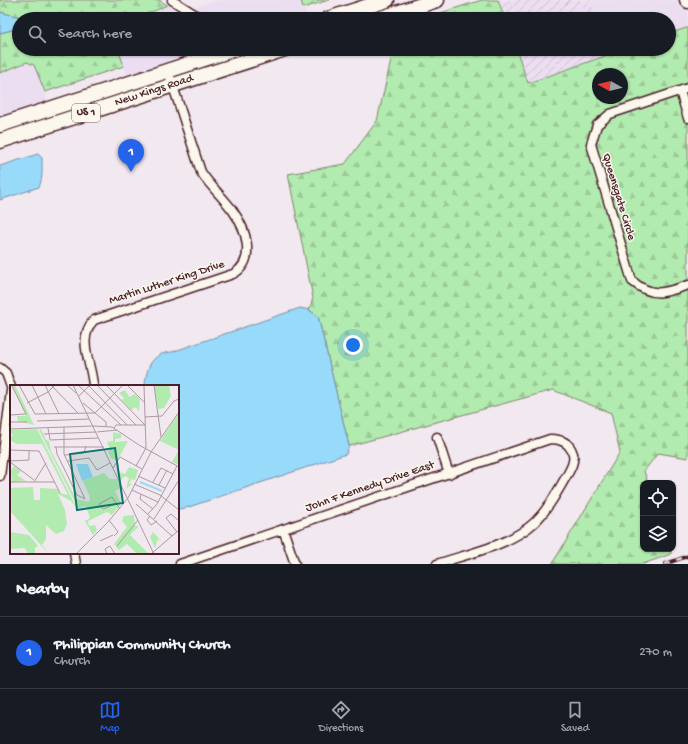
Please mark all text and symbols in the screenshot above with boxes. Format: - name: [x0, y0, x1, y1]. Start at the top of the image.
- search box: [12, 12, 676, 56]
- icon: search: [26, 23, 48, 45]
- text: Search here: [58, 25, 132, 43]
- north arrow: [592, 68, 628, 104]
- street label: New Kings Road: [113, 71, 196, 110]
- road number: US 1: [72, 104, 100, 122]
- pin: 1: [118, 139, 144, 172]
- street label: Queensgate Circle: [598, 152, 638, 243]
- street label: Martin Luther King Drive: [107, 257, 227, 308]
- your location: [343, 335, 363, 355]
- inset map: [10, 385, 179, 554]
- street label: John F Kennedy Drive East: [304, 458, 437, 516]
- map controls: [640, 480, 676, 552]
- button: locate: [640, 480, 676, 516]
- button: layers: [640, 516, 676, 552]
- text: Nearby: [16, 580, 69, 600]
- text: Philippian Community Church: [54, 636, 231, 654]
- text: 1: [26, 645, 32, 660]
- text: 270 m: [639, 645, 672, 660]
- text: Church: [54, 654, 90, 669]
- tab: Map: [99, 699, 121, 735]
- tab: Directions: [319, 699, 363, 735]
- tab: Saved: [561, 699, 589, 735]

